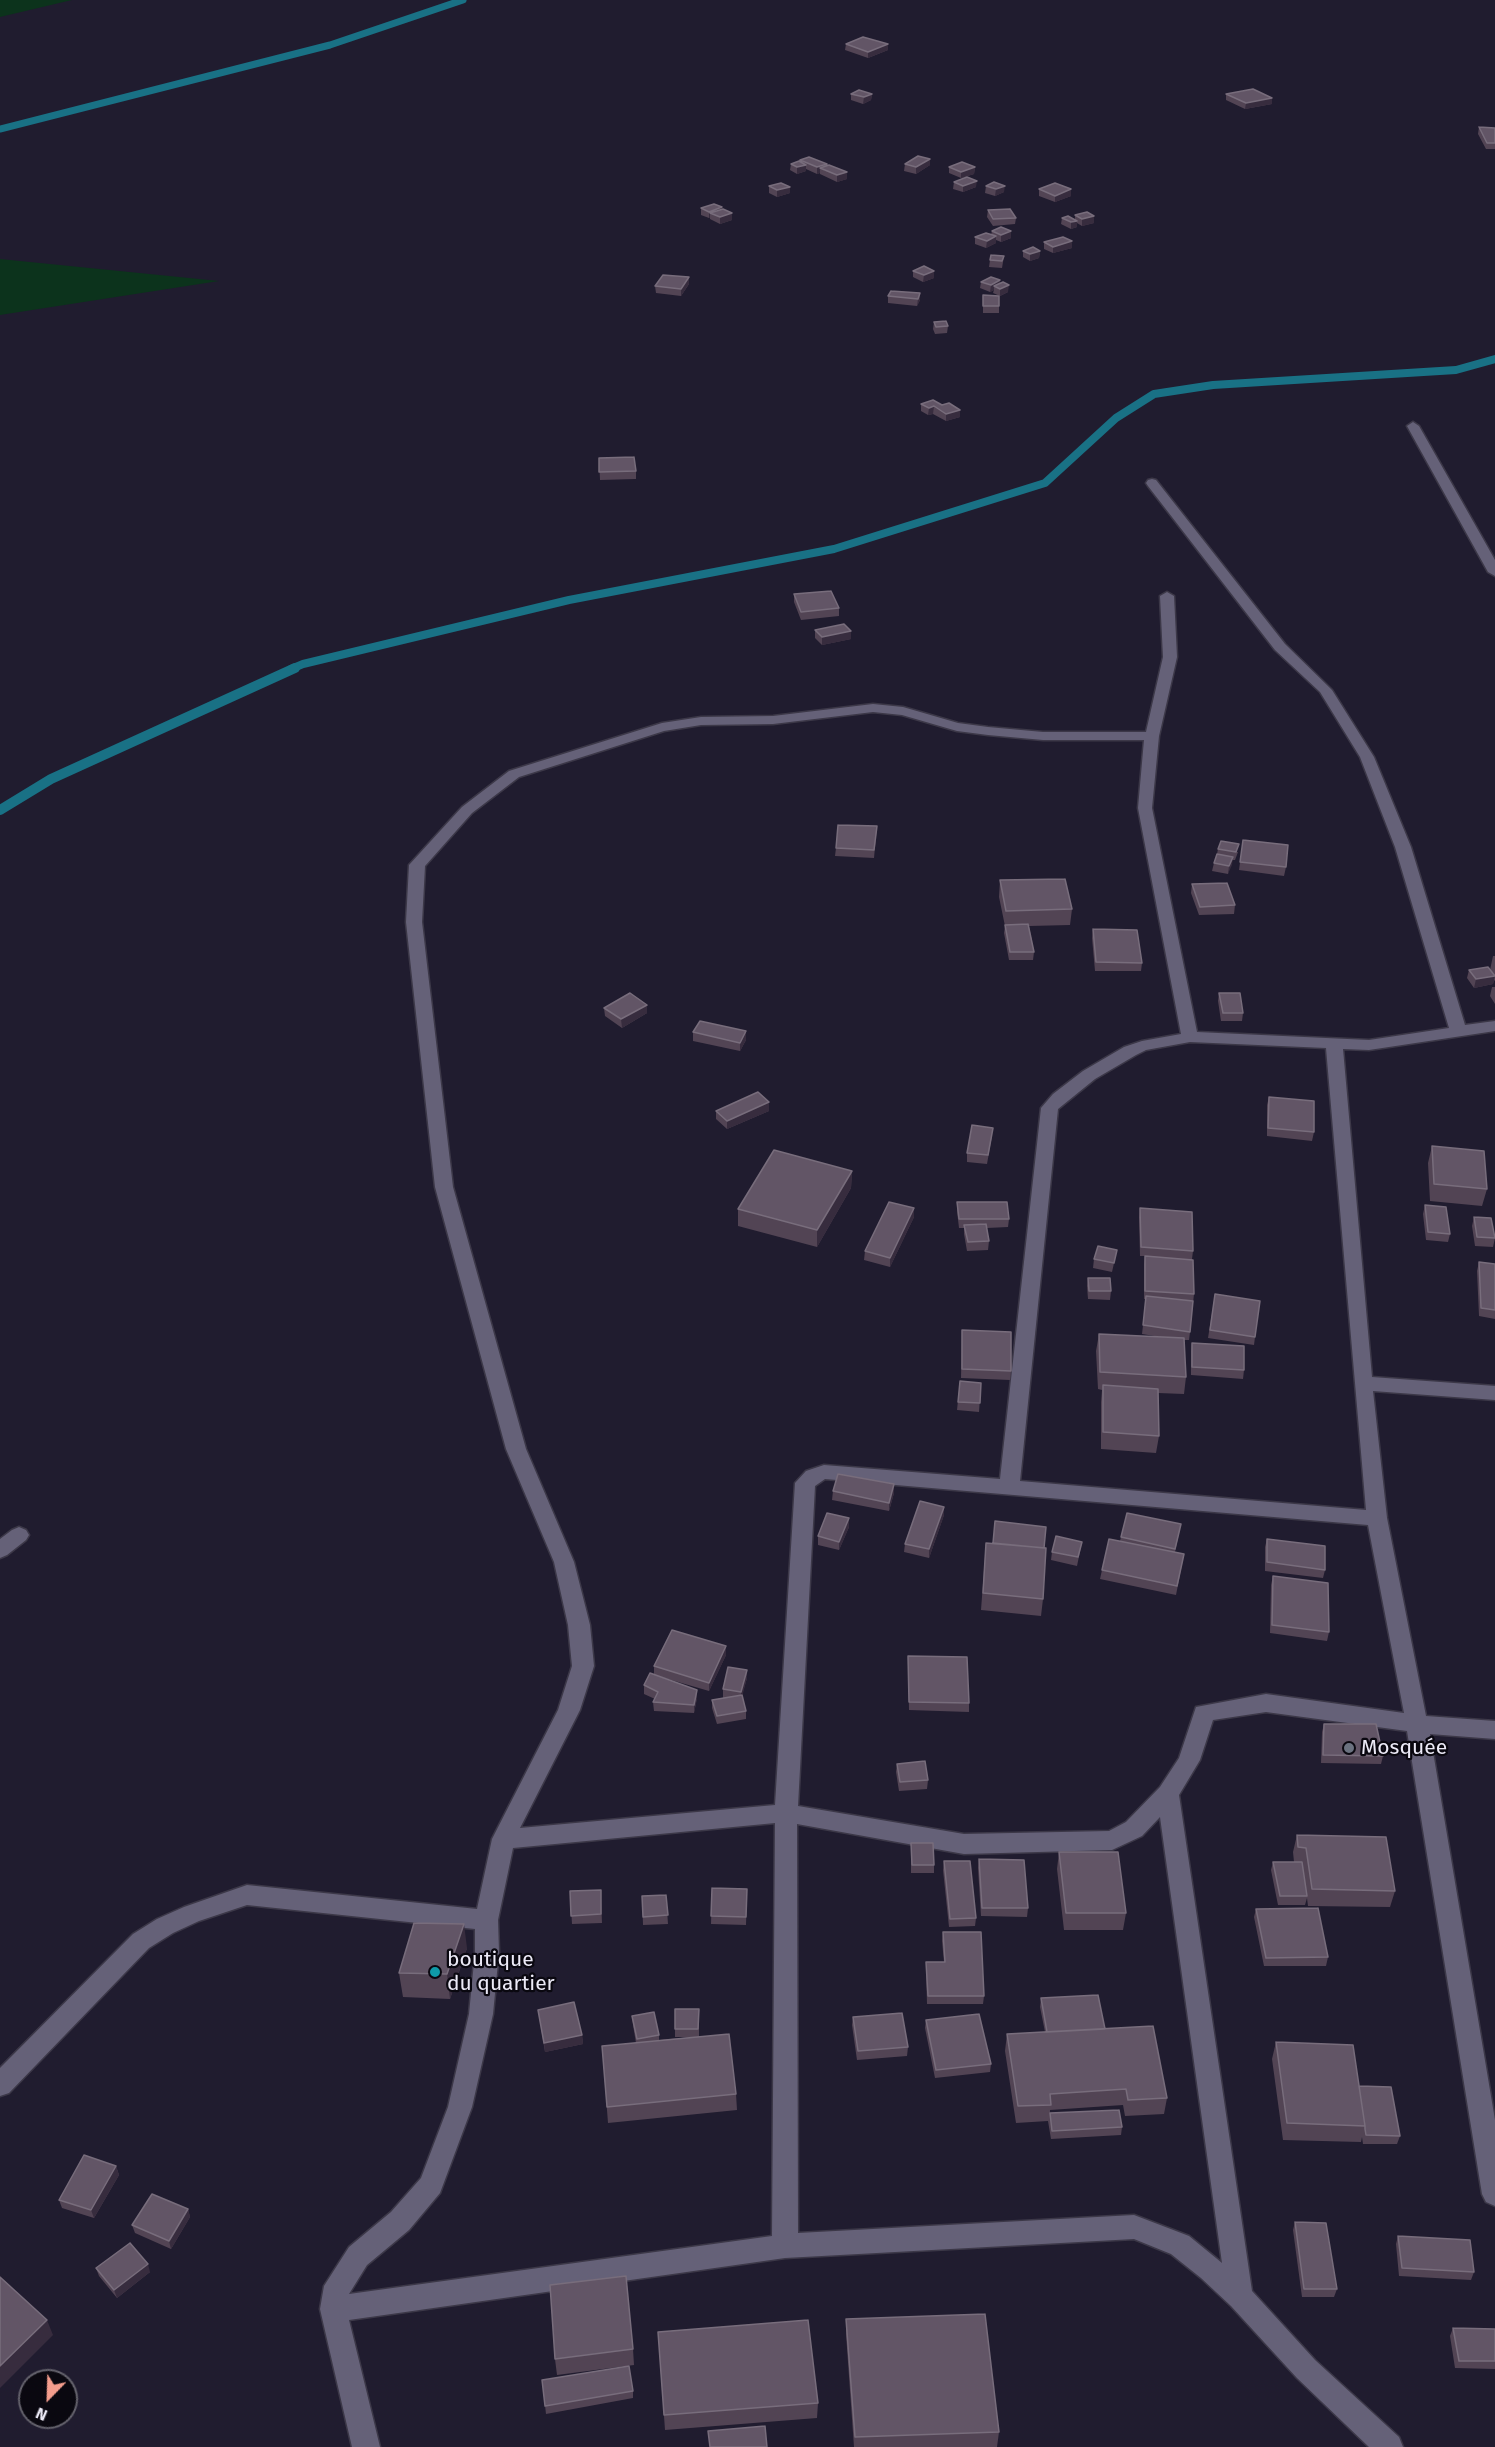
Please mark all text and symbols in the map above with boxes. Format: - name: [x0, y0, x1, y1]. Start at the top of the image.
- place label: Mosquée: [1361, 1735, 1447, 1761]
- marker: Mosquée: [1342, 1741, 1356, 1755]
- place label: boutique du quartier: [447, 1947, 555, 1997]
- marker: boutique du quartier: [428, 1965, 442, 1979]
- north arrow: [18, 2369, 78, 2429]
- text: N: [33, 2403, 50, 2425]

